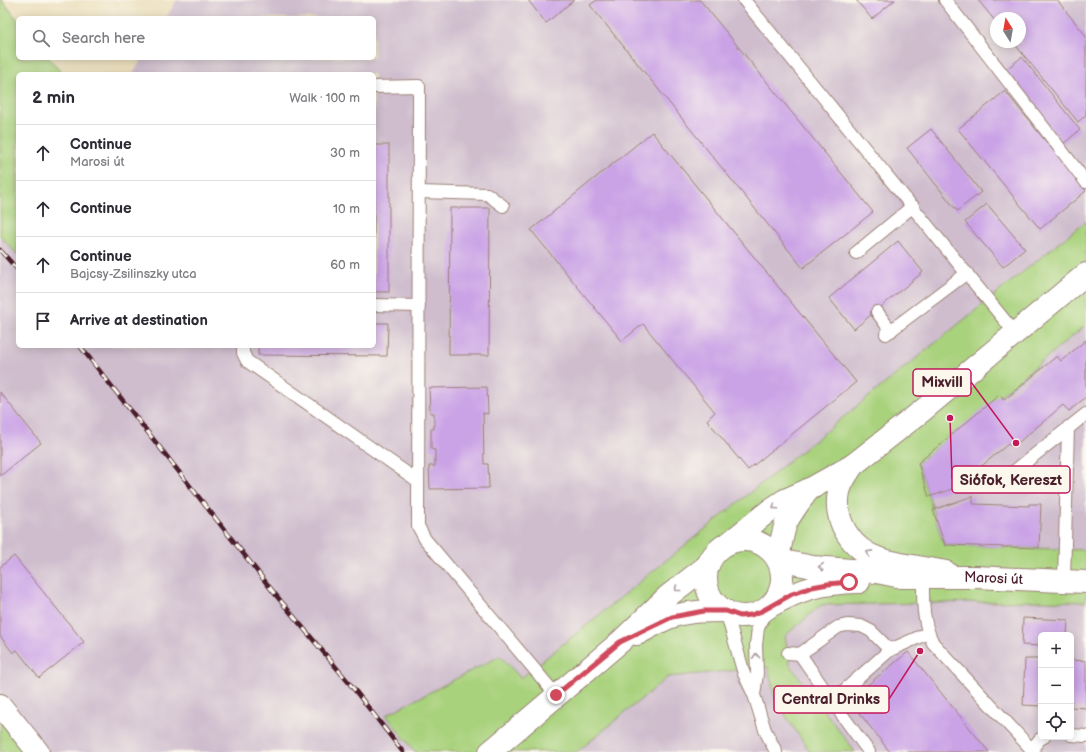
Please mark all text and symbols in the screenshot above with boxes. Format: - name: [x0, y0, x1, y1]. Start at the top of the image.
- north arrow: [990, 12, 1026, 48]
- search box: [16, 16, 376, 60]
- icon: search: [30, 27, 52, 49]
- text: Search here: [62, 29, 145, 48]
- text: 2 min: [32, 88, 75, 108]
- text: Walk · 100 m: [289, 90, 360, 106]
- text: Continue: [70, 135, 132, 154]
- icon: ahead: [32, 142, 54, 164]
- text: 30 m: [330, 145, 360, 161]
- text: Marosi út: [70, 154, 125, 170]
- icon: ahead: [32, 198, 54, 220]
- text: Continue: [70, 199, 132, 218]
- text: 10 m: [333, 201, 360, 217]
- text: Continue: [70, 247, 132, 266]
- icon: ahead: [32, 254, 54, 276]
- text: 60 m: [330, 257, 360, 273]
- text: Bajcsy-Zsilinszky utca: [70, 266, 197, 282]
- icon: arrive: [32, 310, 54, 332]
- text: Arrive at destination: [70, 311, 208, 330]
- callout: Mixvill: [913, 369, 971, 396]
- text: Mixvill: [921, 373, 963, 392]
- callout: Siófok, Kereszt: [952, 466, 1070, 493]
- text: Siófok, Kereszt: [960, 471, 1062, 490]
- one-way arrow: [773, 502, 780, 509]
- one-way arrow: [866, 551, 873, 558]
- one-way arrow: [818, 563, 824, 572]
- street label: Marosi út: [964, 569, 1024, 588]
- route start: [840, 573, 858, 591]
- one-way arrow: [674, 584, 681, 591]
- map controls: [1038, 632, 1074, 740]
- button: +: [1038, 632, 1074, 668]
- one-way arrow: [752, 653, 761, 659]
- button: −: [1038, 668, 1074, 704]
- route end: [547, 686, 565, 704]
- callout: Central Drinks: [774, 686, 889, 713]
- text: Central Drinks: [782, 690, 880, 709]
- button: locate: [1038, 704, 1074, 740]

